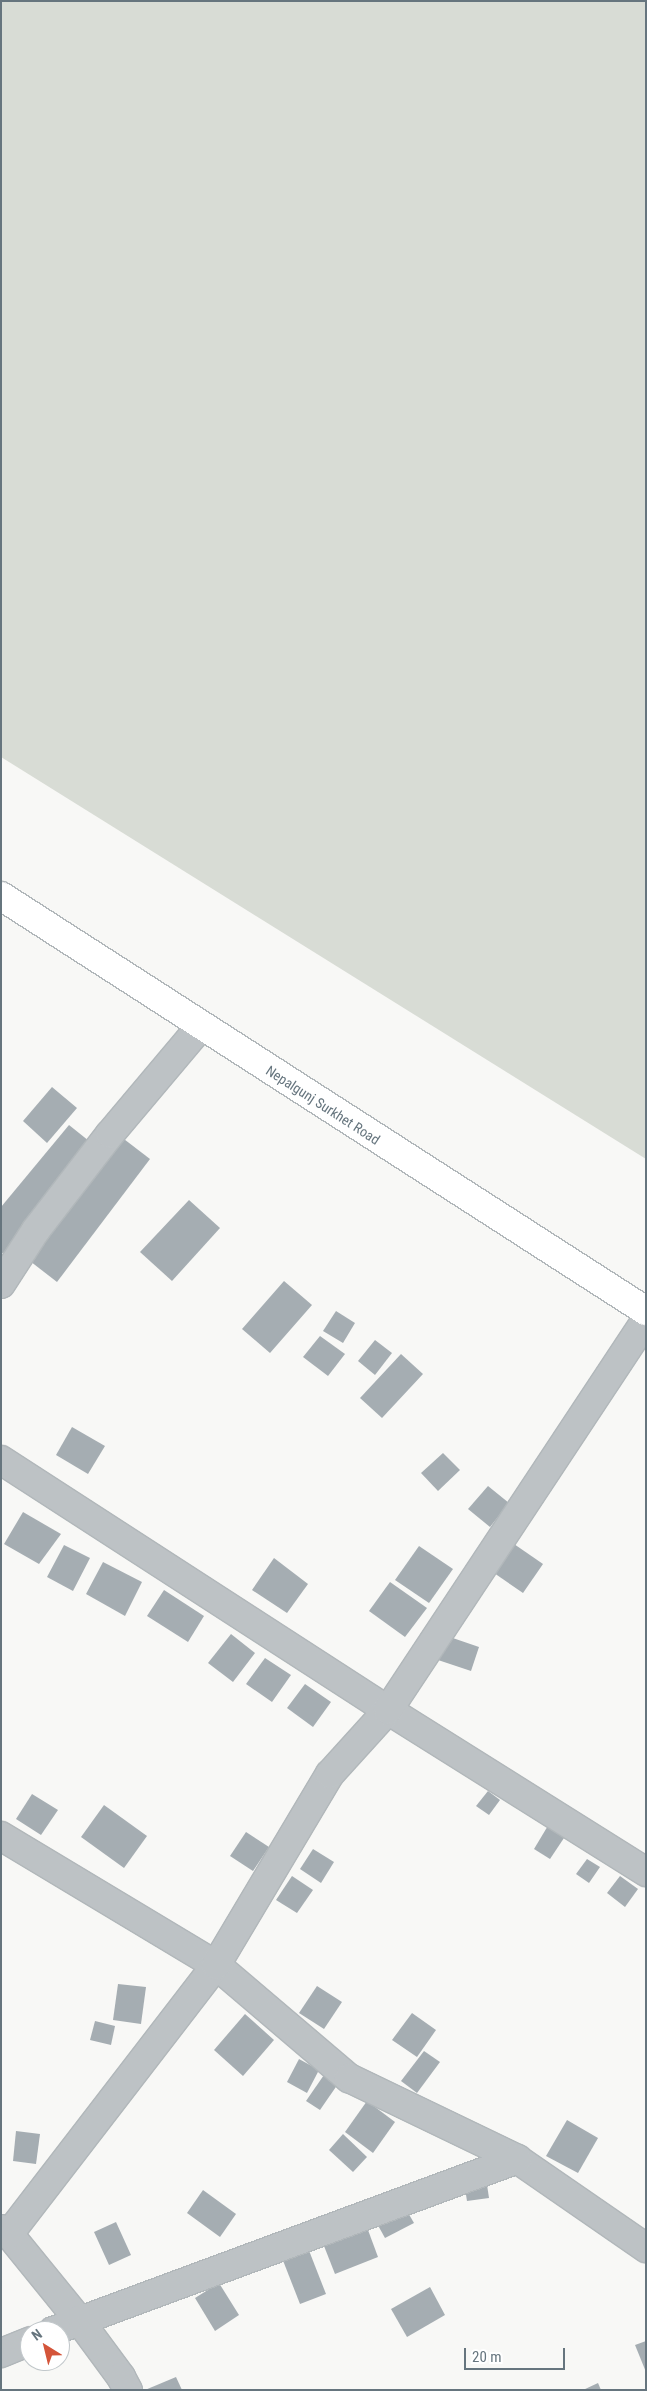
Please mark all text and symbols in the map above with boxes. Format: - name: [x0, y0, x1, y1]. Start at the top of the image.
- street label: Nepalgunj Surkhet Road: [263, 1062, 383, 1148]
- north arrow: [20, 2321, 70, 2371]
- text: N: [29, 2326, 45, 2344]
- scale bar: [467, 2338, 568, 2370]
- text: 20 m: [472, 2348, 502, 2366]

